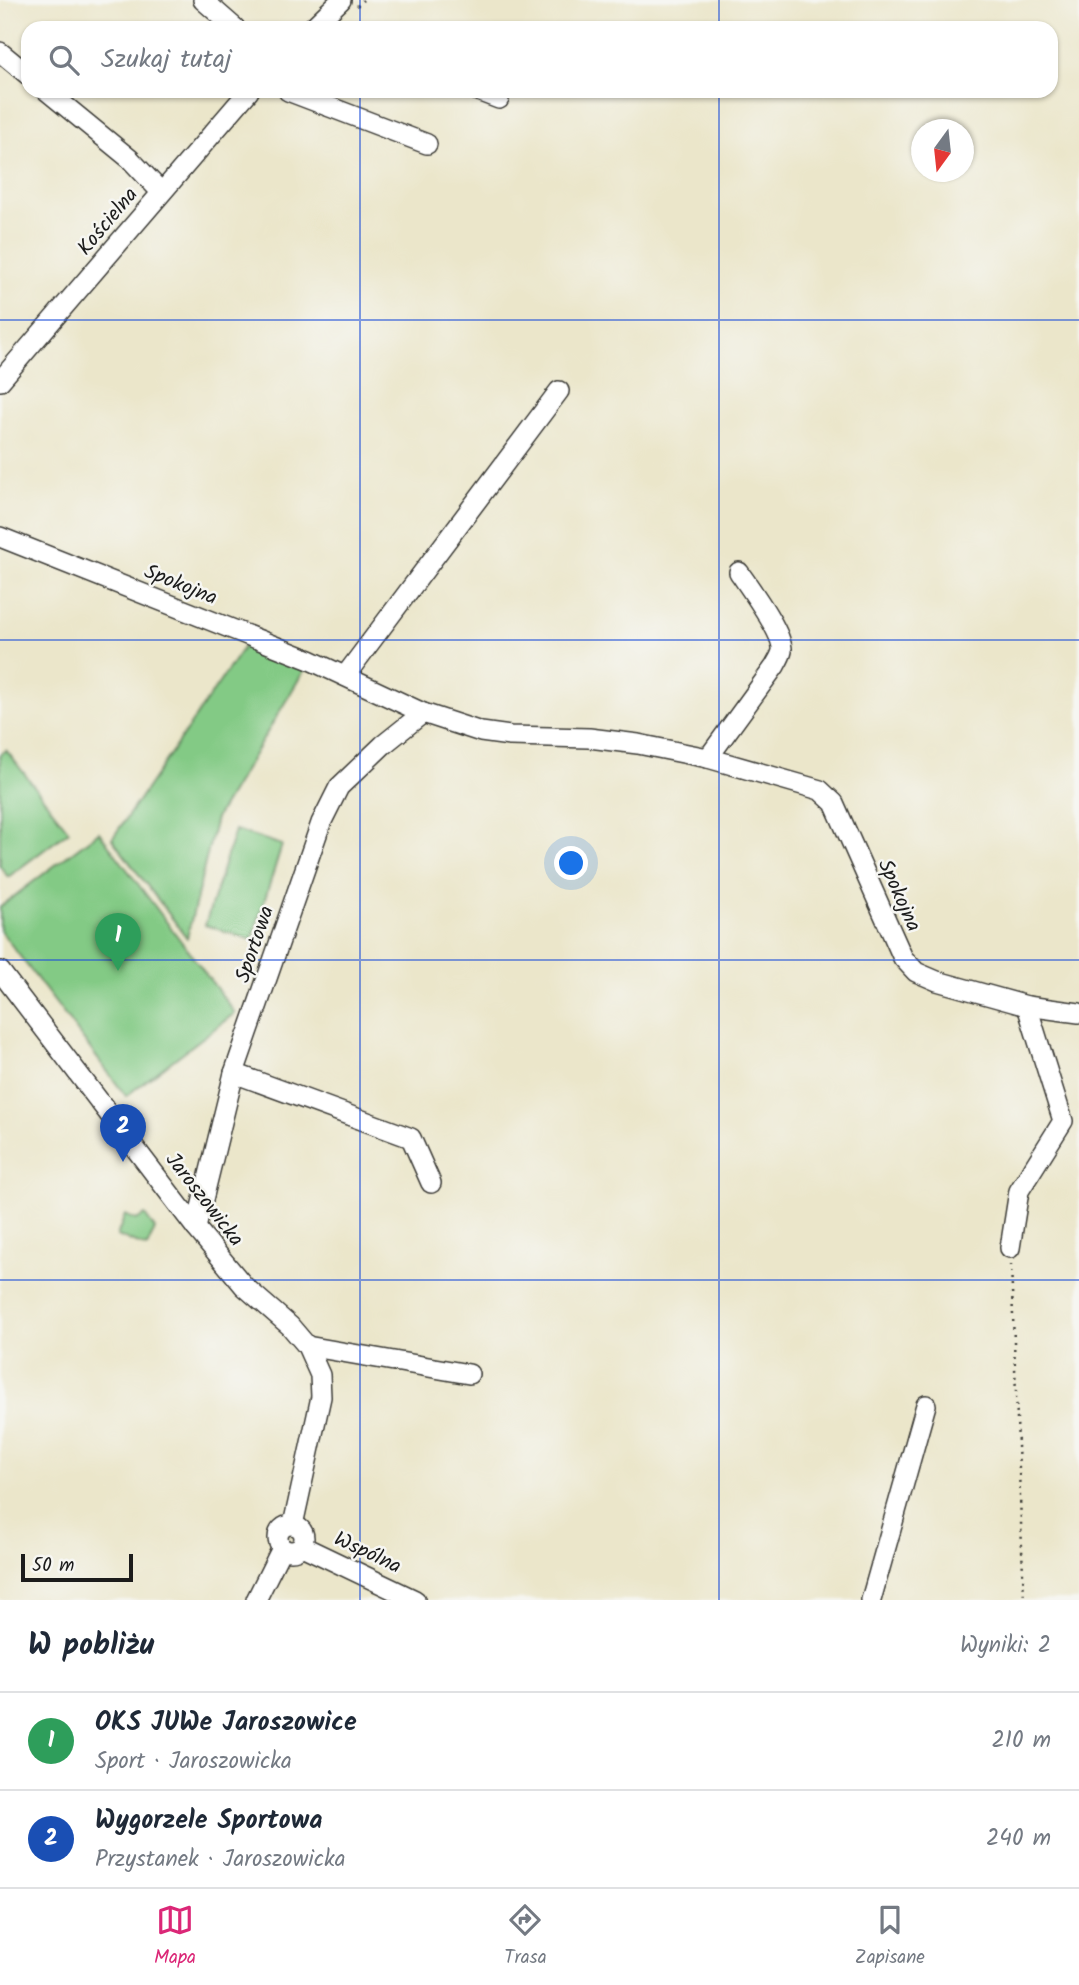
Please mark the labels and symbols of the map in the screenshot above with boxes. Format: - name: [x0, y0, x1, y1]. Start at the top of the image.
- north arrow: [911, 119, 974, 182]
- street label: Kościelna: [70, 180, 147, 264]
- street label: Spokojna: [139, 556, 222, 615]
- your location: [554, 846, 588, 880]
- street label: Spokojna: [868, 854, 929, 937]
- street label: Sportowa: [227, 902, 284, 987]
- pin: 1: [95, 913, 141, 971]
- pin: 2: [100, 1104, 146, 1162]
- street label: Jaroszowicka: [156, 1146, 251, 1254]
- street label: Wspólna: [328, 1523, 407, 1583]
- scale bar: [21, 1551, 133, 1583]

